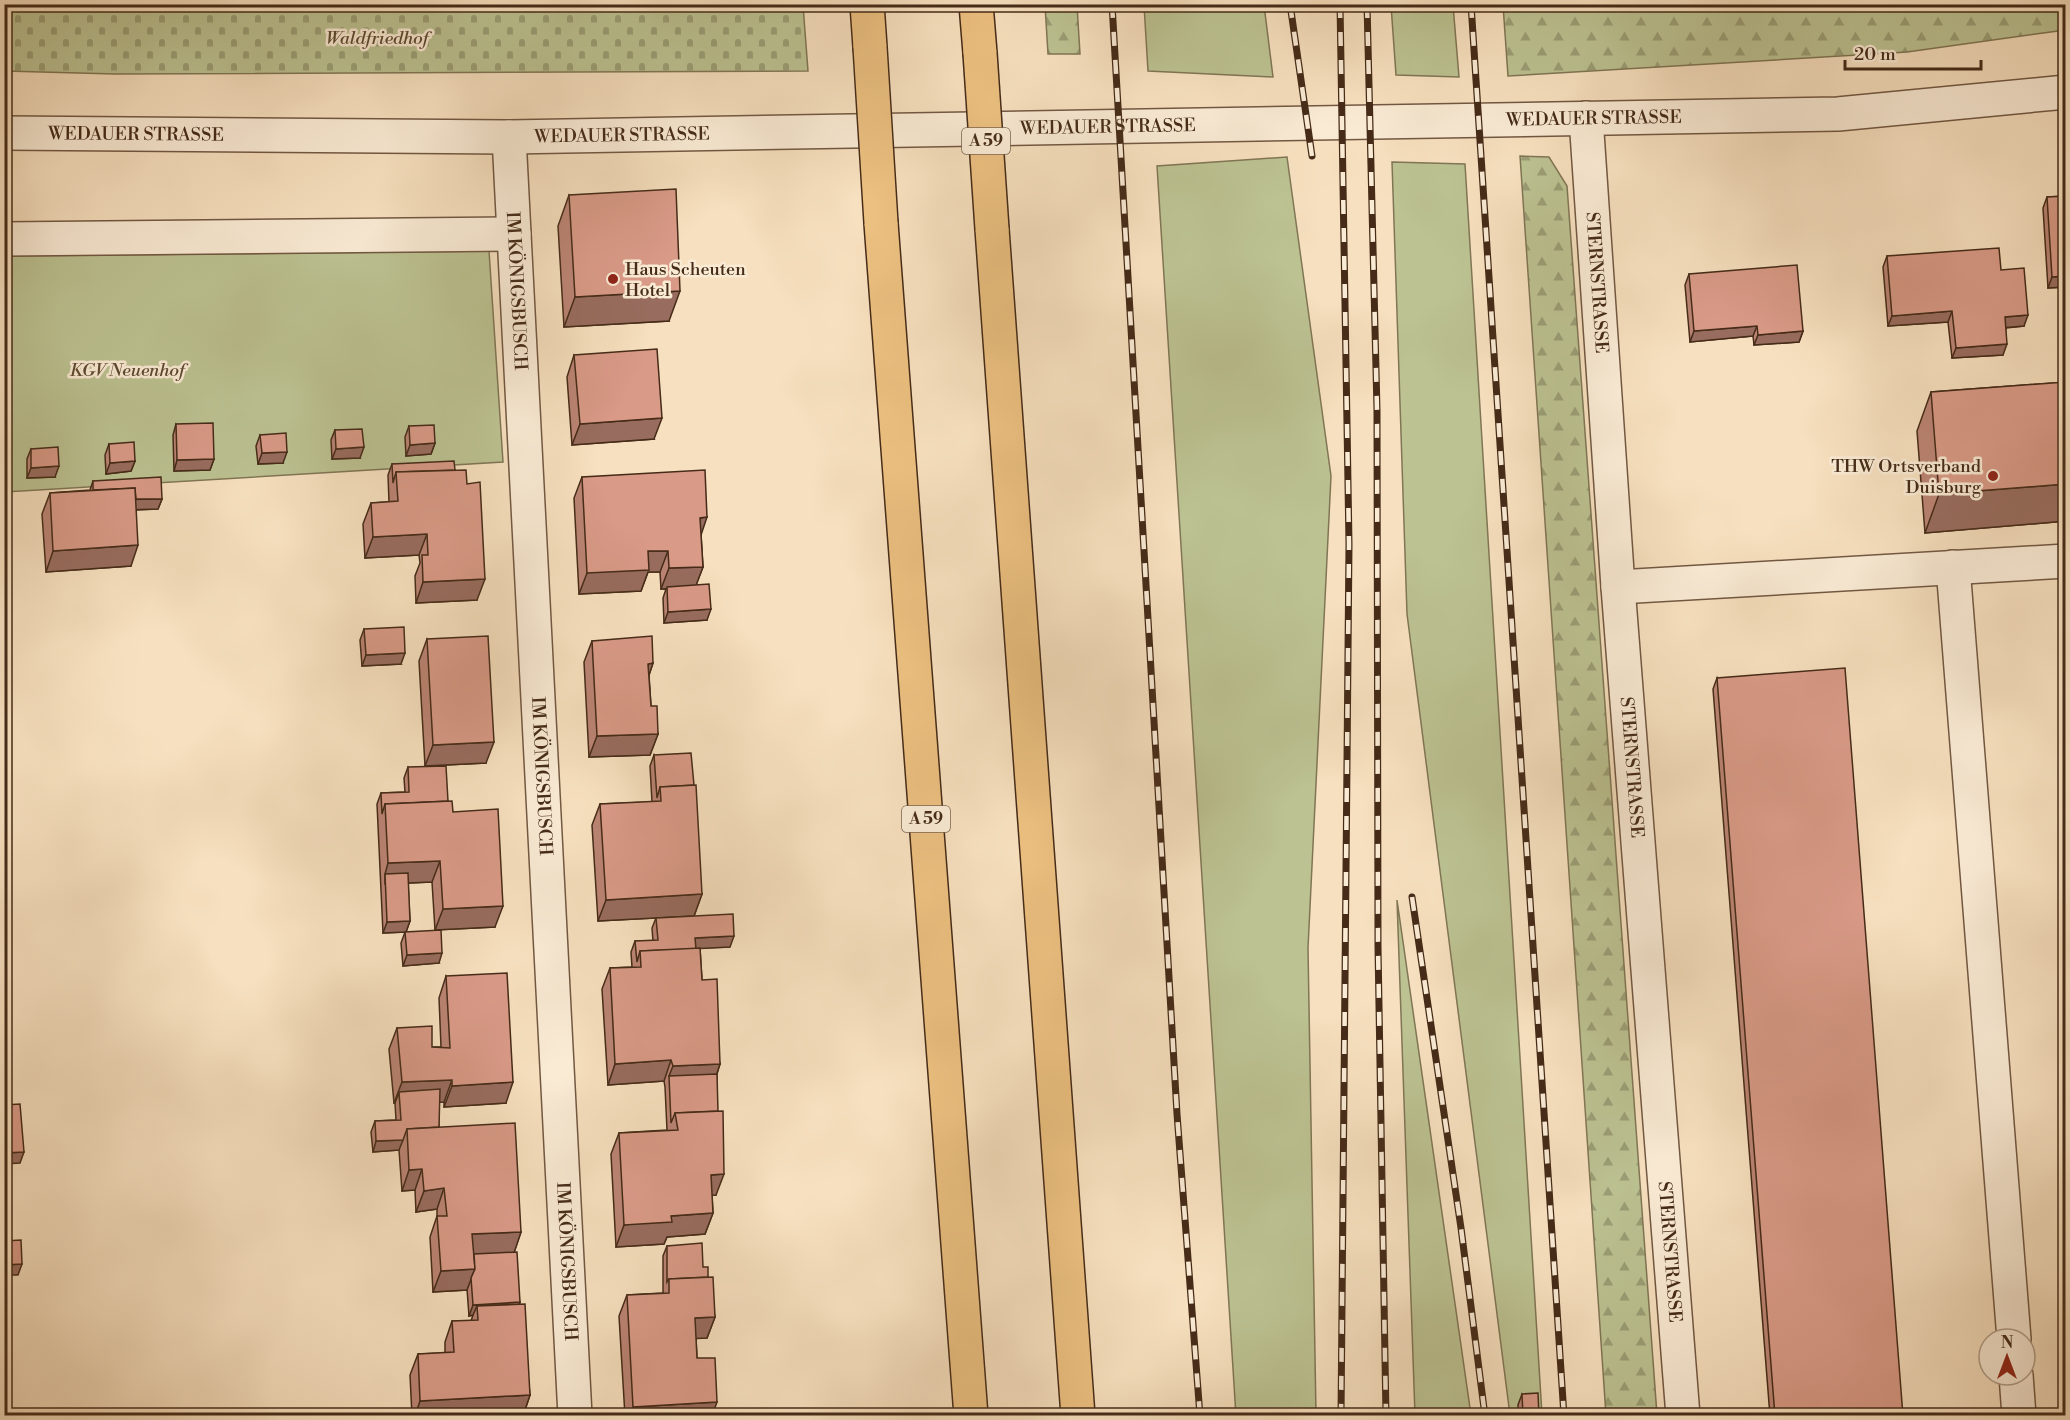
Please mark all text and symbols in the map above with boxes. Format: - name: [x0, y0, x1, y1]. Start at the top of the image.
- park label: Waldfriedhof: [326, 27, 433, 50]
- scale bar: [1845, 33, 1982, 71]
- text: 20 m: [1854, 43, 1896, 66]
- street label: WEDAUER STRASSE: [1505, 105, 1682, 131]
- street label: WEDAUER STRASSE: [1019, 114, 1196, 140]
- street label: WEDAUER STRASSE: [47, 122, 224, 146]
- street label: WEDAUER STRASSE: [533, 122, 710, 148]
- road number: A 59: [962, 128, 1010, 154]
- street label: IM KÖNIGSBUSCH: [501, 211, 533, 371]
- street label: STERNSTRASSE: [1581, 211, 1614, 354]
- place label: Haus Scheuten Hotel: [625, 258, 746, 302]
- marker: Haus Scheuten Hotel: [606, 272, 620, 286]
- park label: KGV Neuenhof: [70, 359, 189, 382]
- place label: THW Ortsverband Duisburg: [1831, 455, 1982, 499]
- marker: THW Ortsverband Duisburg: [1986, 469, 2000, 483]
- street label: IM KÖNIGSBUSCH: [526, 696, 558, 857]
- street label: STERNSTRASSE: [1615, 696, 1649, 839]
- road number: A 59: [902, 806, 950, 832]
- street label: STERNSTRASSE: [1653, 1180, 1687, 1323]
- street label: IM KÖNIGSBUSCH: [551, 1181, 583, 1342]
- north arrow: [1977, 1327, 2037, 1387]
- text: N: [2001, 1333, 2014, 1353]

